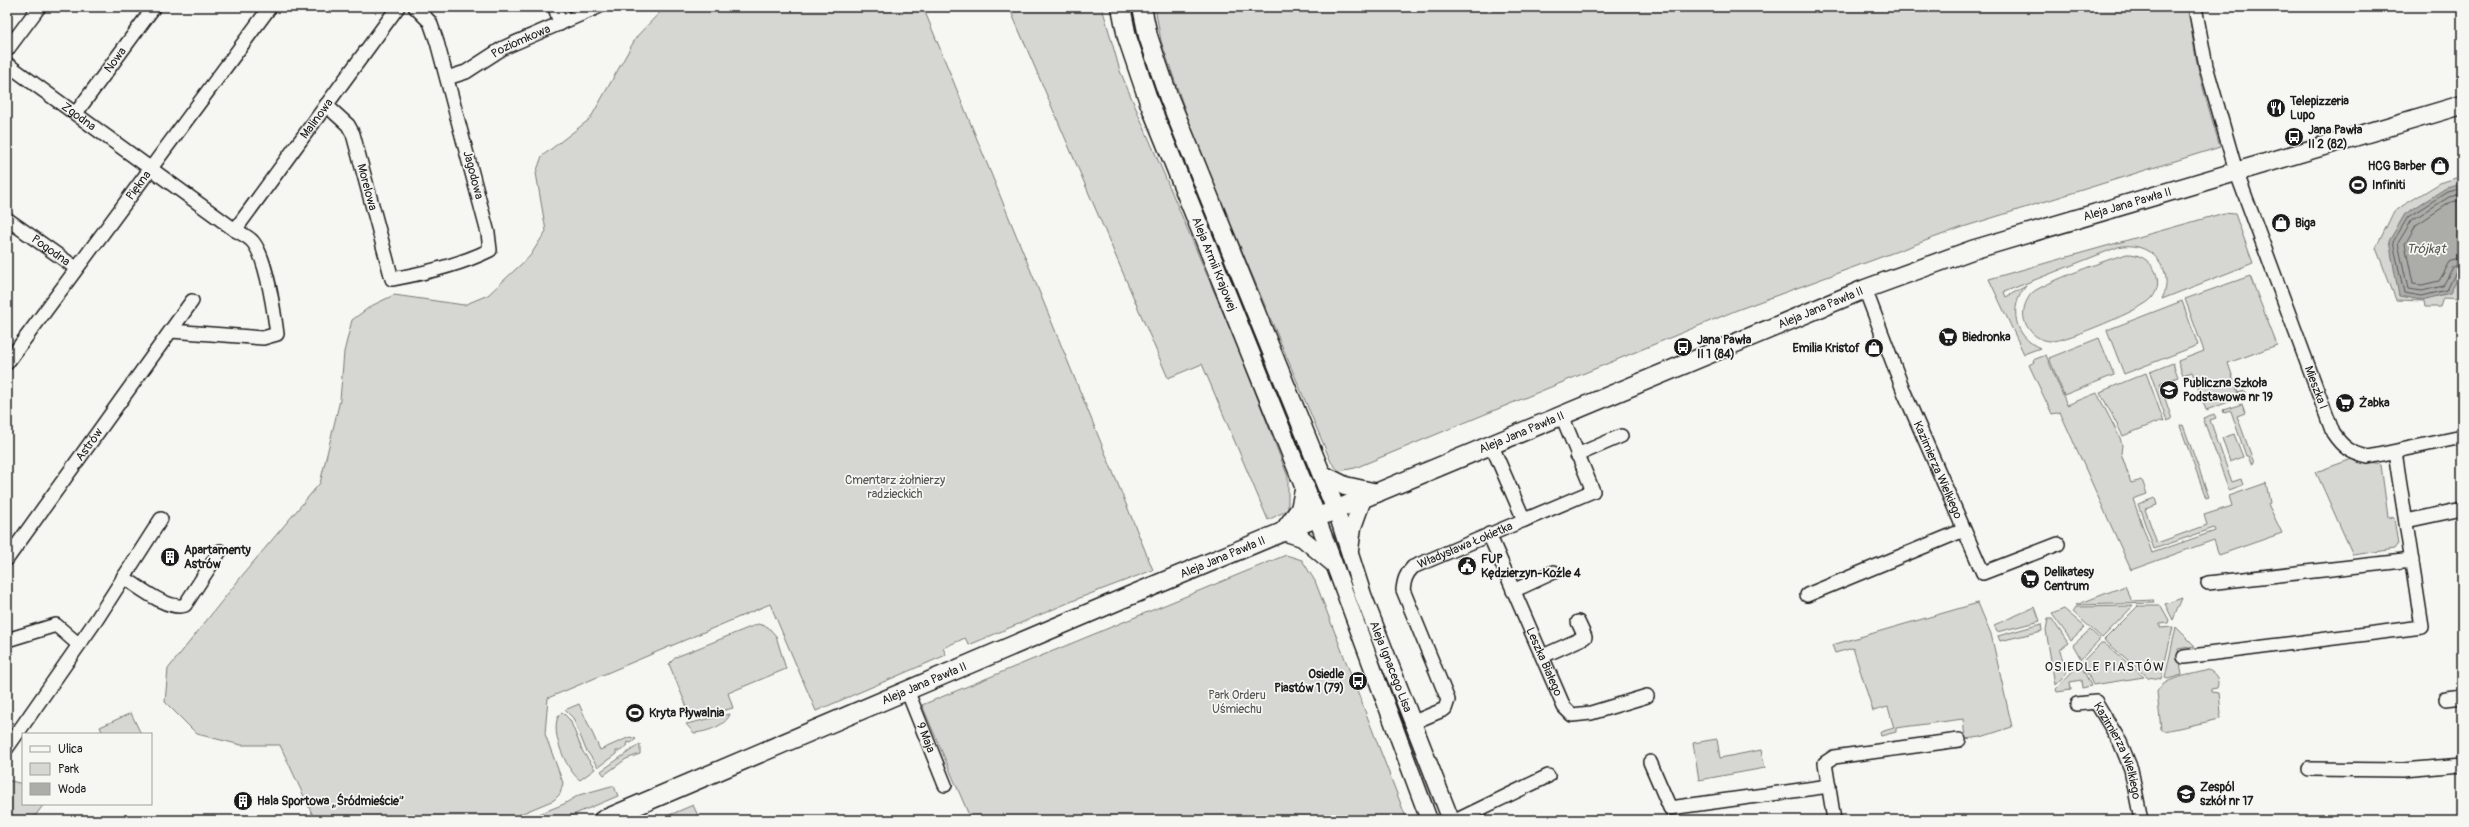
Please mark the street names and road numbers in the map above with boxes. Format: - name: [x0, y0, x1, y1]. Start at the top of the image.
- street label: Poziomkowa: [488, 21, 553, 61]
- street label: Nowa: [101, 44, 130, 76]
- street label: Malinowa: [297, 95, 336, 142]
- street label: Zgodna: [59, 99, 99, 134]
- street label: Jagodowa: [459, 149, 487, 201]
- street label: Morelowa: [354, 162, 381, 213]
- street label: Piękna: [123, 167, 154, 203]
- street label: Aleja Jana Pawła II: [2081, 184, 2173, 224]
- street label: Aleja Armii Krajowej: [1189, 215, 1240, 314]
- street label: Pogodna: [29, 231, 74, 269]
- street label: Aleja Jana Pawła II: [1776, 283, 1866, 332]
- street label: Mieszka I: [2301, 364, 2331, 411]
- street label: Aleja Jana Pawła II: [1476, 408, 1567, 457]
- street label: Kazimierza Wielkiego: [1910, 419, 1966, 521]
- street label: Astrów: [72, 425, 106, 464]
- street label: Władysława Łokietka: [1415, 518, 1515, 572]
- street label: Aleja Jana Pawła II: [1177, 533, 1268, 582]
- street label: Aleja Ignacego Lisa: [1366, 619, 1416, 715]
- street label: Leszka Białego: [1523, 625, 1566, 699]
- street label: Aleja Jana Pawła II: [879, 658, 969, 708]
- street label: Kazimierza Wielkiego: [2090, 699, 2144, 801]
- street label: 9 Maja: [913, 720, 939, 755]

